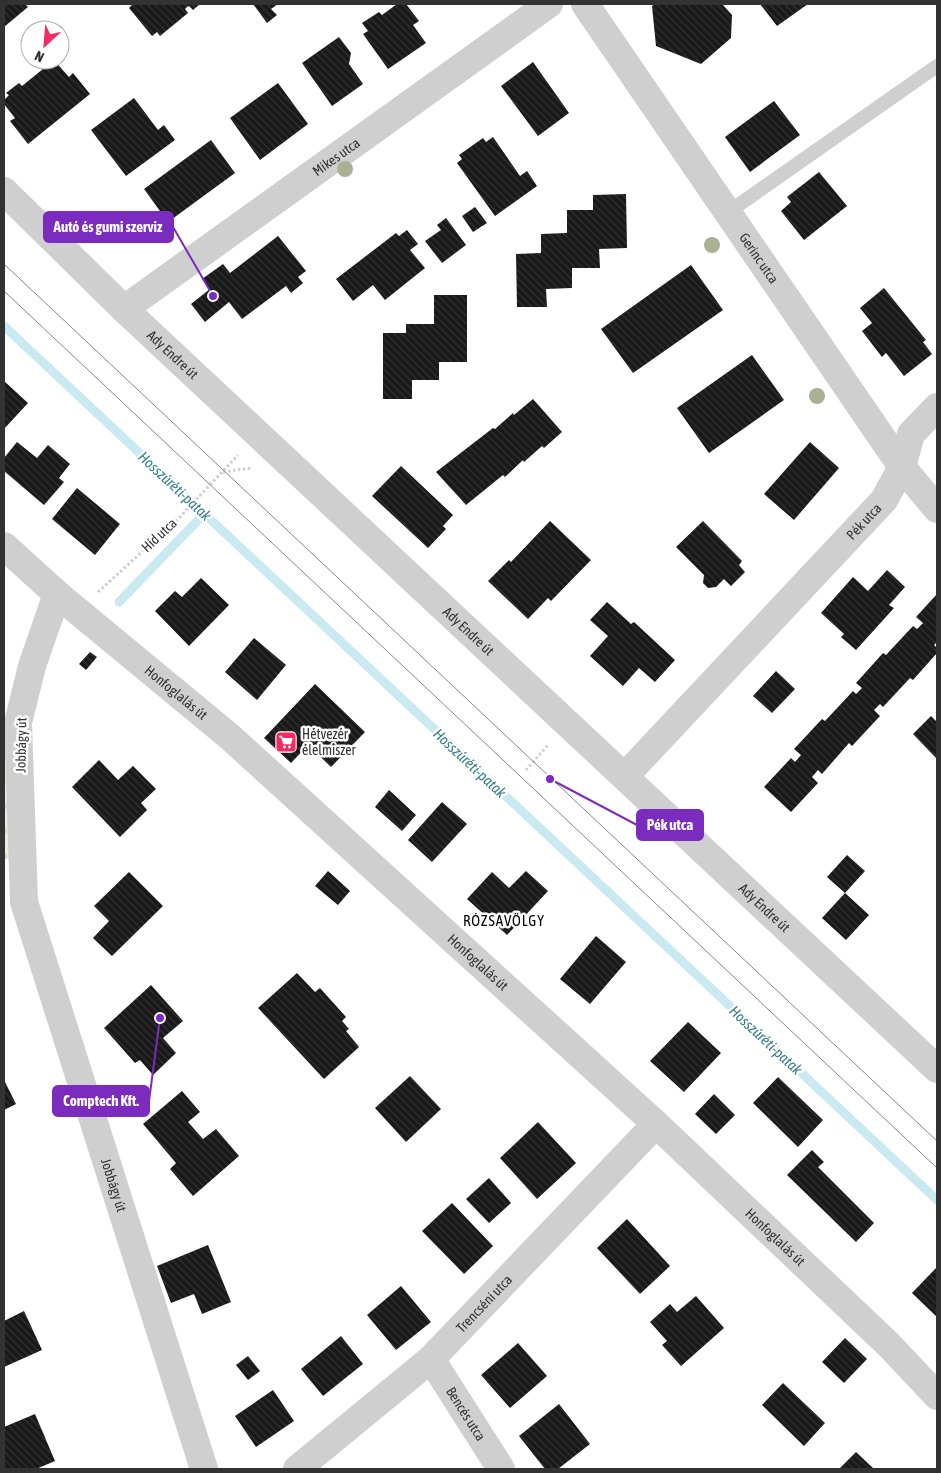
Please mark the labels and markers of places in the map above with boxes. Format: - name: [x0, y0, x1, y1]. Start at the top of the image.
- callout: Autó és gumi szerviz: [44, 212, 173, 242]
- place label: Hétvezér élelmiszer: [302, 726, 356, 758]
- supermarket icon: Hétvezér élelmiszer: [274, 730, 298, 754]
- callout: Pék utca: [637, 810, 703, 840]
- callout: Comptech Kft.: [53, 1086, 149, 1116]

